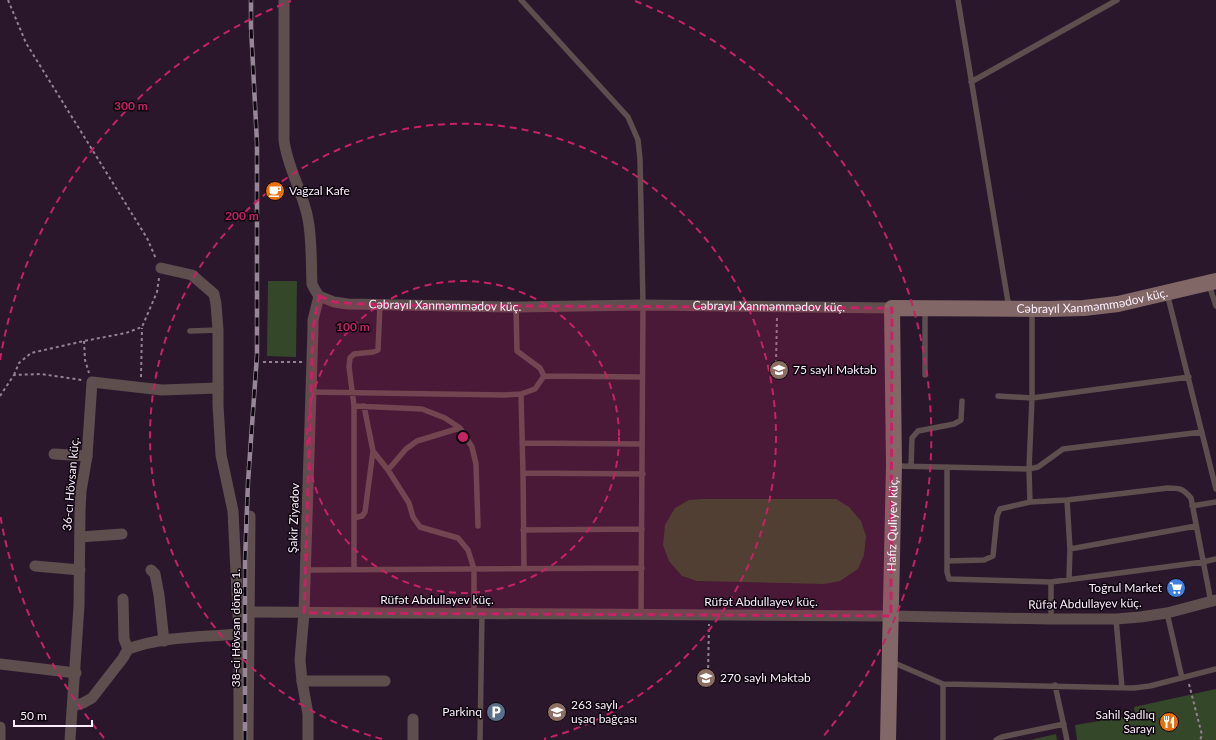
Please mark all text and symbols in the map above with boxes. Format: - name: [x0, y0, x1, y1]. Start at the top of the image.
- text: 300 m: [114, 98, 148, 113]
- cafe icon: Vağzal Kafe: [264, 180, 286, 202]
- place label: Vağzal Kafe: [289, 183, 350, 198]
- text: 200 m: [225, 208, 259, 223]
- street label: Cəbrayıl Xanməmmədov küç.: [1017, 285, 1169, 316]
- street label: Cəbrayıl Xanməmmədov küç.: [368, 296, 521, 314]
- street label: Cəbrayıl Xanməmmədov küç.: [692, 298, 845, 314]
- text: 100 m: [336, 319, 370, 334]
- school or university icon: 75 saylı Məktəb: [768, 359, 790, 381]
- place label: 75 saylı Məktəb: [793, 362, 877, 377]
- centre of rings: [456, 430, 470, 444]
- street label: 36-cı Hövsan küç.: [59, 436, 82, 531]
- street label: Hafiz Quliyev küç.: [884, 476, 901, 572]
- street label: Şakir Ziyadov: [285, 482, 302, 553]
- street label: 38-ci Hövsan döngə 1.: [228, 569, 243, 687]
- supermarket icon: Toğrul Market: [1165, 577, 1187, 599]
- place label: Toğrul Market: [1089, 580, 1163, 595]
- street label: Rüfət Abdullayev küç.: [380, 592, 494, 607]
- street label: Rüfət Abdullayev küç.: [704, 594, 818, 609]
- street label: Rüfət Abdullayev küç.: [1028, 595, 1142, 612]
- school or university icon: 270 saylı Məktəb: [695, 667, 717, 689]
- place label: 270 saylı Məktəb: [720, 670, 811, 685]
- place label: 263 saylı uşaq bağçası: [571, 697, 637, 726]
- parking icon: Parkinq: [485, 701, 507, 723]
- school or university icon: 263 saylı uşaq bağçası: [546, 701, 568, 723]
- scale bar: [14, 702, 92, 728]
- place label: Parkinq: [442, 704, 482, 719]
- place label: Sahil Şadlıq Sarayı: [1096, 707, 1155, 736]
- text: 50 m: [20, 708, 47, 723]
- restaurant icon: Sahil Şadlıq Sarayı: [1158, 711, 1180, 733]

